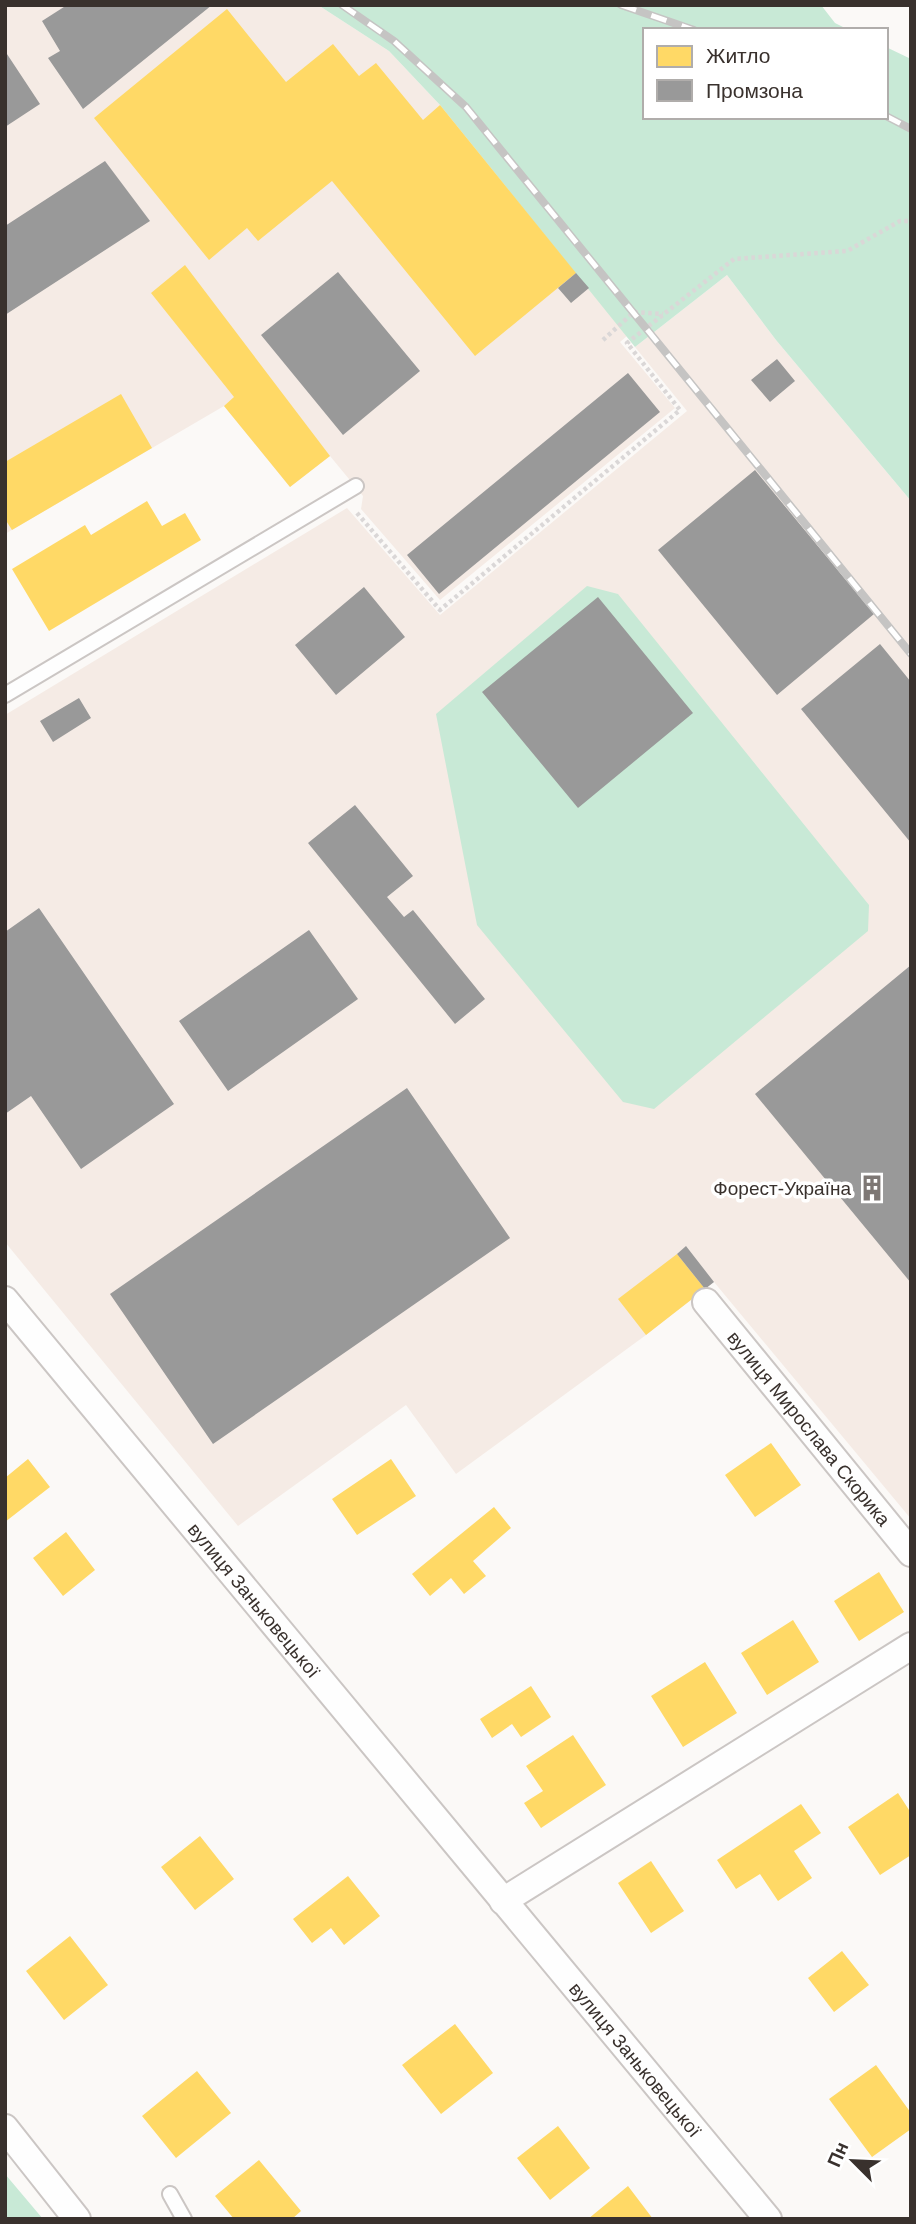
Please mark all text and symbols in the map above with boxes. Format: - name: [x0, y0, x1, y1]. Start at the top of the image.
- legend: [643, 28, 888, 119]
- text: Житло: [706, 44, 770, 67]
- text: Промзона: [706, 79, 803, 102]
- building icon: Форест-Україна: [857, 1173, 887, 1203]
- place label: Форест-Україна: [713, 1178, 851, 1199]
- street label: вулиця Мирослава Скорика: [724, 1327, 895, 1530]
- street label: вулиця Заньковецької: [184, 1519, 325, 1682]
- street label: вулиця Заньковецької: [565, 1978, 706, 2141]
- north arrow: [818, 2126, 888, 2196]
- text: Пн: [823, 2139, 853, 2170]

